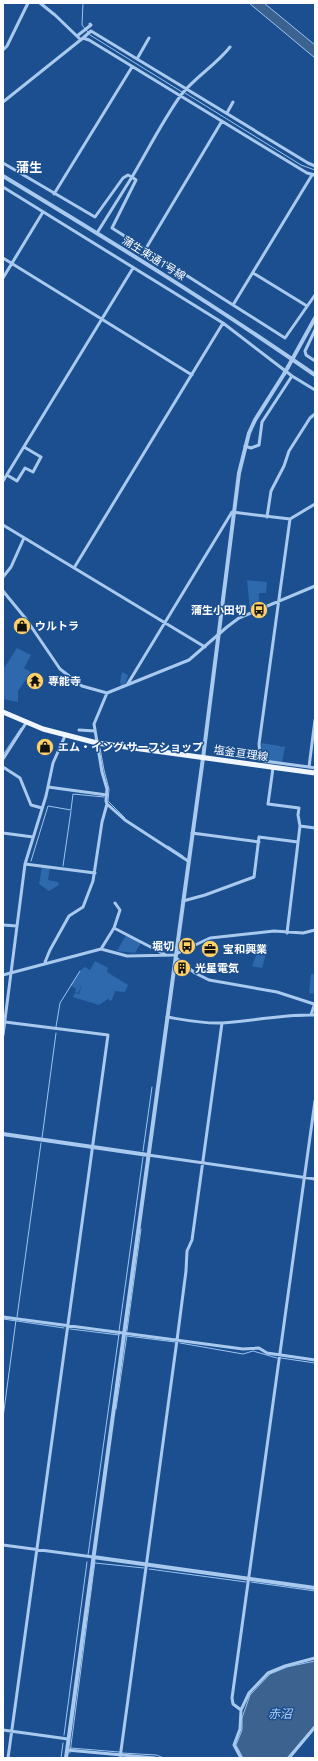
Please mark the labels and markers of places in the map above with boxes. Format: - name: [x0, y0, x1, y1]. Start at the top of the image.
- bus stop icon: 蒲生小田切: [249, 600, 269, 620]
- place label: 蒲生小田切: [191, 604, 246, 616]
- shop icon: ウルトラ: [12, 616, 32, 636]
- place label: ウルトラ: [35, 620, 79, 632]
- temple icon: 専能寺: [25, 671, 45, 691]
- place label: 専能寺: [48, 675, 81, 687]
- shop icon: エム・イング サーフショップ: [35, 737, 55, 757]
- place label: エム・イング サーフショップ: [58, 741, 203, 753]
- bus stop icon: 堀切: [177, 936, 197, 956]
- office icon: 宝和興業: [200, 939, 220, 959]
- place label: 堀切: [152, 940, 174, 952]
- place label: 宝和興業: [223, 943, 267, 955]
- building icon: 光星電気: [172, 958, 192, 978]
- place label: 光星電気: [195, 962, 239, 974]

